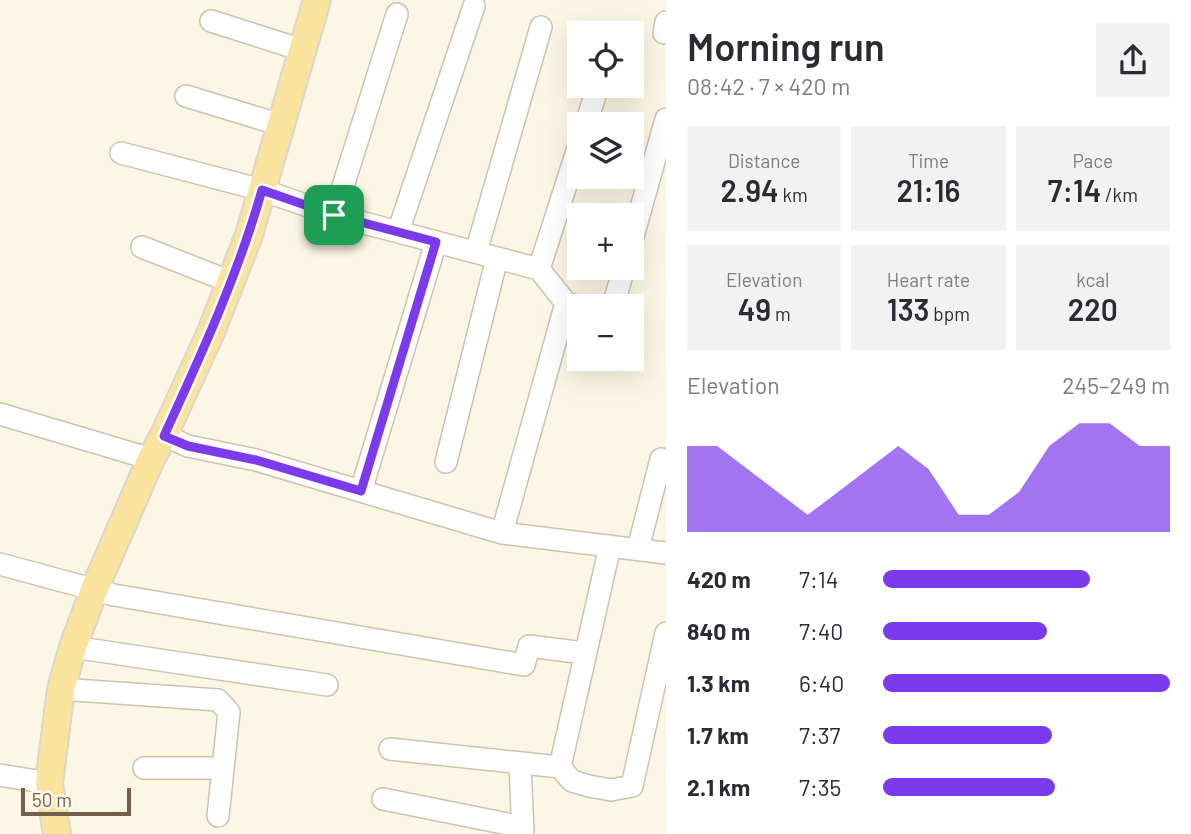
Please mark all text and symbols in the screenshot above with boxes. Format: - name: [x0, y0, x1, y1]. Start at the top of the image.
- map controls: [567, 21, 644, 371]
- button: locate: [567, 21, 644, 98]
- text: Morning run: [687, 23, 885, 69]
- button: share: [1096, 23, 1170, 97]
- text: 08:42 · 7 × 420 m: [687, 72, 850, 100]
- button: layers: [567, 112, 644, 189]
- text: Distance: [728, 149, 800, 172]
- text: Time: [908, 149, 949, 172]
- text: Pace: [1072, 149, 1113, 172]
- text: 2.94: [721, 172, 779, 208]
- text: 21:16: [897, 172, 960, 208]
- text: 7:14: [1048, 172, 1101, 208]
- text: km: [779, 183, 808, 206]
- text: /km: [1101, 183, 1138, 206]
- pin: [304, 185, 364, 245]
- icon: arrive: [315, 196, 353, 234]
- button: +: [567, 203, 644, 280]
- text: Elevation: [726, 268, 802, 291]
- text: Heart rate: [887, 268, 970, 291]
- text: kcal: [1076, 268, 1109, 291]
- text: 49: [738, 291, 771, 327]
- text: 133: [887, 291, 930, 327]
- text: 220: [1068, 291, 1118, 327]
- button: −: [567, 294, 644, 371]
- text: m: [771, 302, 791, 325]
- text: bpm: [930, 302, 970, 325]
- text: Elevation: [687, 371, 780, 399]
- text: 245–249 m: [1062, 371, 1170, 399]
- text: 420 m: [687, 565, 751, 593]
- text: 7:14: [799, 565, 838, 593]
- text: 840 m: [687, 617, 750, 645]
- text: 7:40: [799, 617, 843, 645]
- text: 1.3 km: [687, 669, 750, 697]
- text: 6:40: [799, 669, 844, 697]
- text: 1.7 km: [687, 721, 749, 749]
- text: 7:37: [799, 721, 840, 749]
- text: 2.1 km: [687, 773, 750, 801]
- text: 7:35: [799, 773, 841, 801]
- scale bar: [21, 785, 131, 817]
- text: 50 m: [32, 788, 72, 811]

